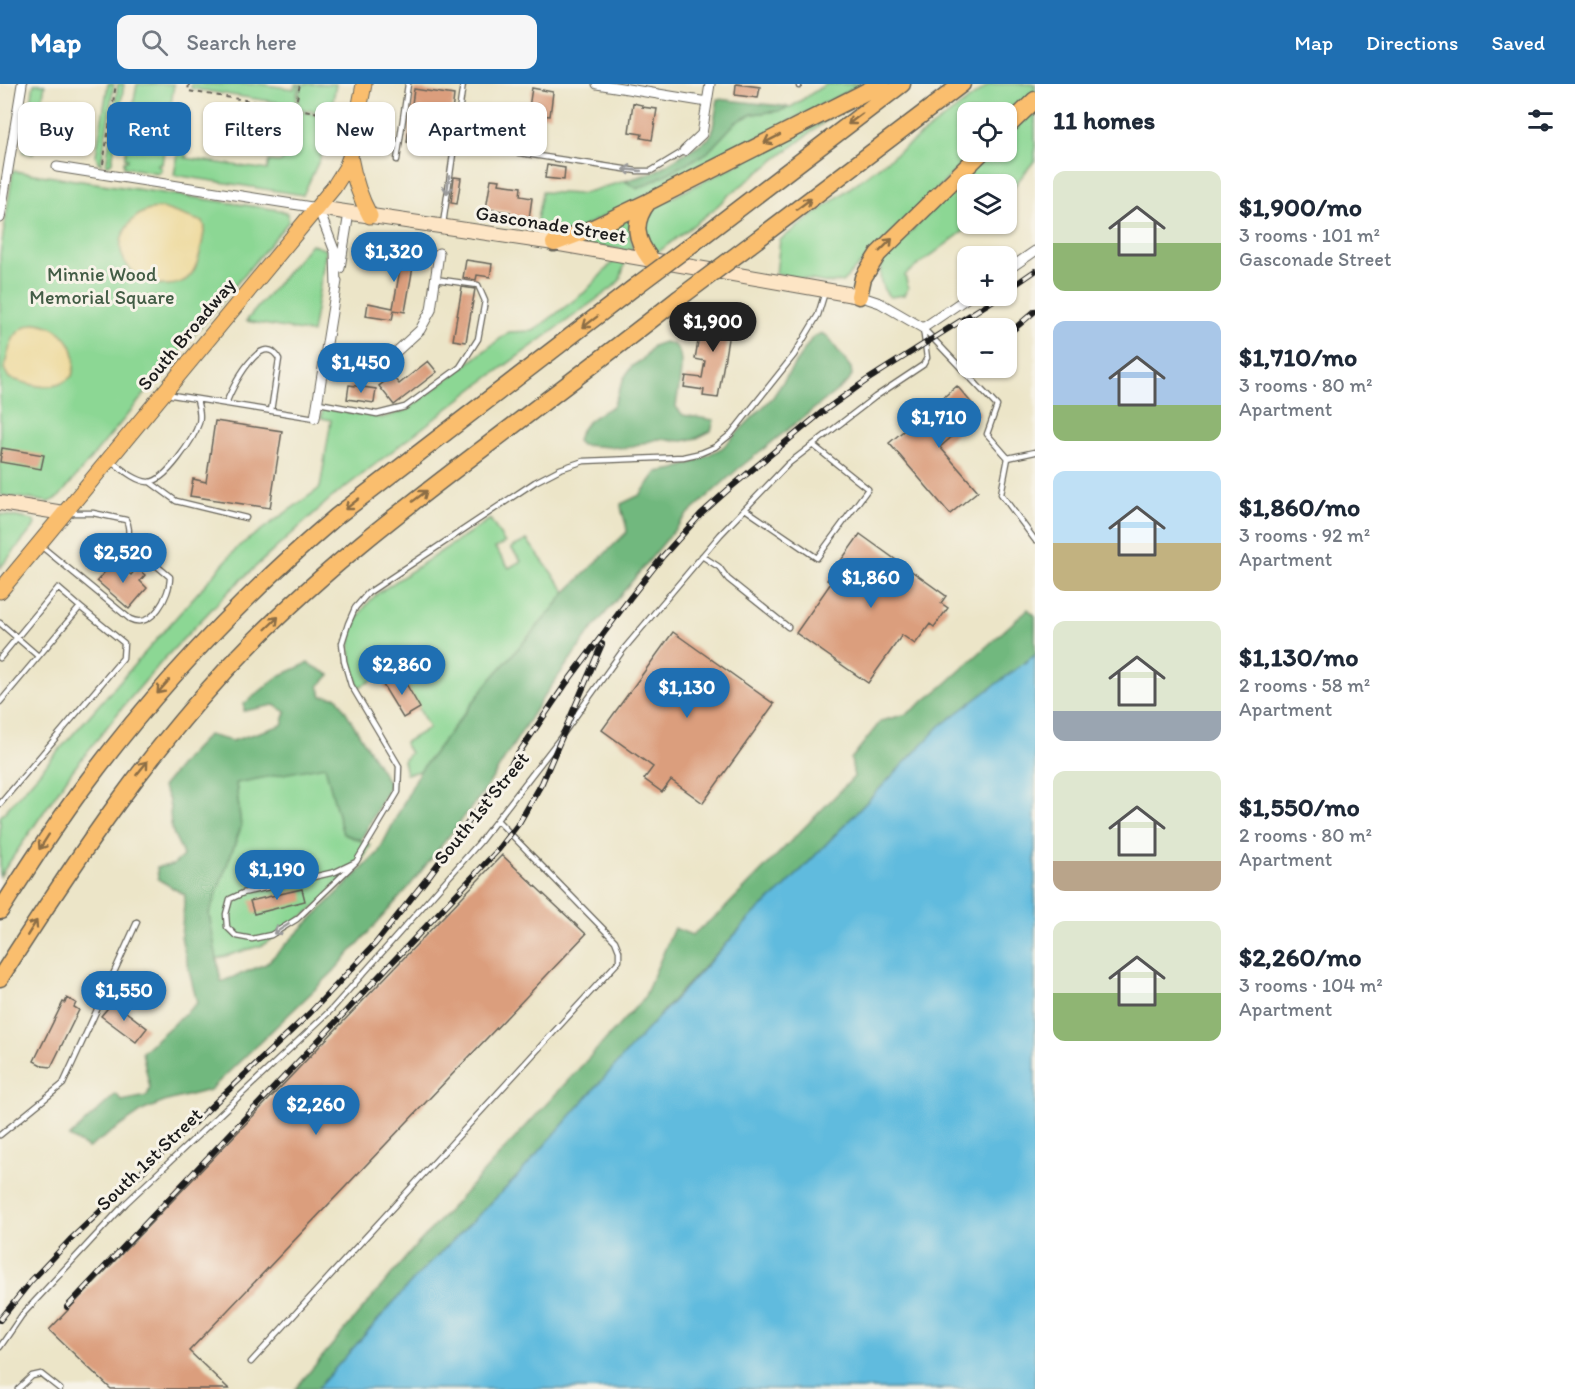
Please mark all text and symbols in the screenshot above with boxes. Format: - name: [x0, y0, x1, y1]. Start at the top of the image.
- search box: [117, 15, 537, 69]
- text: Map: [30, 25, 81, 59]
- icon: search: [138, 26, 171, 59]
- text: Search here: [186, 29, 297, 56]
- text: Map: [1295, 30, 1333, 55]
- text: Directions: [1366, 30, 1458, 55]
- text: Saved: [1491, 30, 1545, 55]
- chip: Buy: [18, 102, 95, 156]
- chip: Rent: [107, 102, 191, 156]
- chip: Filters: [203, 102, 303, 156]
- chip: New: [315, 102, 395, 156]
- chip: Apartment: [407, 102, 547, 156]
- map controls: [957, 102, 1017, 378]
- button: locate: [957, 102, 1017, 162]
- text: 11 homes: [1053, 104, 1155, 136]
- icon: filters: [1524, 104, 1557, 137]
- one-way arrow: [848, 113, 864, 126]
- one-way arrow: [764, 133, 781, 145]
- one-way arrow: [622, 164, 642, 175]
- button: layers: [957, 174, 1017, 234]
- one-way arrow: [442, 175, 453, 194]
- text: $1,900/mo: [1239, 191, 1362, 223]
- icon: home: [1101, 195, 1173, 267]
- one-way arrow: [796, 197, 812, 210]
- street label: Gasconade Street: [474, 200, 628, 248]
- text: 3 rooms · 101 m²: [1239, 223, 1380, 247]
- pin: $1,320: [345, 232, 443, 283]
- one-way arrow: [879, 238, 894, 253]
- text: $1,320: [365, 239, 423, 263]
- button: +: [957, 246, 1017, 306]
- text: Gasconade Street: [1239, 247, 1391, 271]
- park label: Minnie Wood Memorial Square: [29, 262, 175, 309]
- street label: South Broadway: [132, 272, 240, 395]
- pin: $1,900: [664, 302, 762, 353]
- text: $1,900: [683, 309, 743, 333]
- one-way arrow: [582, 315, 598, 328]
- button: −: [957, 318, 1017, 378]
- text: $1,710/mo: [1239, 341, 1357, 373]
- pin: $1,450: [312, 343, 410, 394]
- icon: home: [1101, 345, 1173, 417]
- text: $1,450: [332, 350, 391, 374]
- text: 3 rooms · 80 m²: [1239, 373, 1372, 397]
- text: Apartment: [1239, 397, 1332, 421]
- pin: $1,710: [890, 398, 988, 449]
- text: $1,710: [911, 405, 967, 429]
- one-way arrow: [412, 490, 428, 502]
- text: $1,860/mo: [1239, 491, 1360, 523]
- icon: home: [1101, 495, 1173, 567]
- one-way arrow: [344, 498, 360, 511]
- text: 3 rooms · 92 m²: [1239, 523, 1370, 547]
- pin: $2,520: [74, 533, 172, 584]
- text: $2,520: [94, 540, 152, 564]
- text: Apartment: [1239, 547, 1332, 571]
- pin: $1,860: [822, 558, 920, 609]
- text: $1,860: [842, 565, 900, 589]
- one-way arrow: [265, 616, 280, 630]
- text: $1,130/mo: [1239, 641, 1359, 673]
- pin: $2,860: [353, 645, 451, 696]
- icon: home: [1101, 645, 1173, 717]
- text: $2,860: [372, 652, 432, 676]
- pin: $1,130: [638, 668, 736, 719]
- text: 2 rooms · 58 m²: [1239, 673, 1370, 697]
- text: $1,130: [659, 675, 715, 699]
- one-way arrow: [156, 679, 169, 695]
- text: Apartment: [1239, 697, 1332, 721]
- street label: South 1st Street: [428, 747, 534, 869]
- one-way arrow: [136, 760, 149, 776]
- text: $1,550/mo: [1239, 791, 1360, 823]
- icon: home: [1101, 795, 1173, 867]
- text: 2 rooms · 80 m²: [1239, 823, 1372, 847]
- one-way arrow: [38, 833, 50, 850]
- text: Apartment: [1239, 847, 1332, 871]
- pin: $1,190: [228, 850, 326, 901]
- text: $1,190: [249, 857, 305, 881]
- one-way arrow: [25, 920, 38, 937]
- one-way arrow: [273, 923, 290, 935]
- text: $2,260/mo: [1239, 941, 1361, 973]
- icon: home: [1101, 945, 1173, 1017]
- pin: $1,550: [75, 971, 173, 1022]
- text: 3 rooms · 104 m²: [1239, 973, 1383, 997]
- text: $1,550: [95, 978, 153, 1002]
- text: Apartment: [1239, 997, 1332, 1021]
- pin: $2,260: [267, 1085, 365, 1136]
- text: $2,260: [287, 1092, 345, 1116]
- street label: South 1st Street: [91, 1102, 207, 1216]

